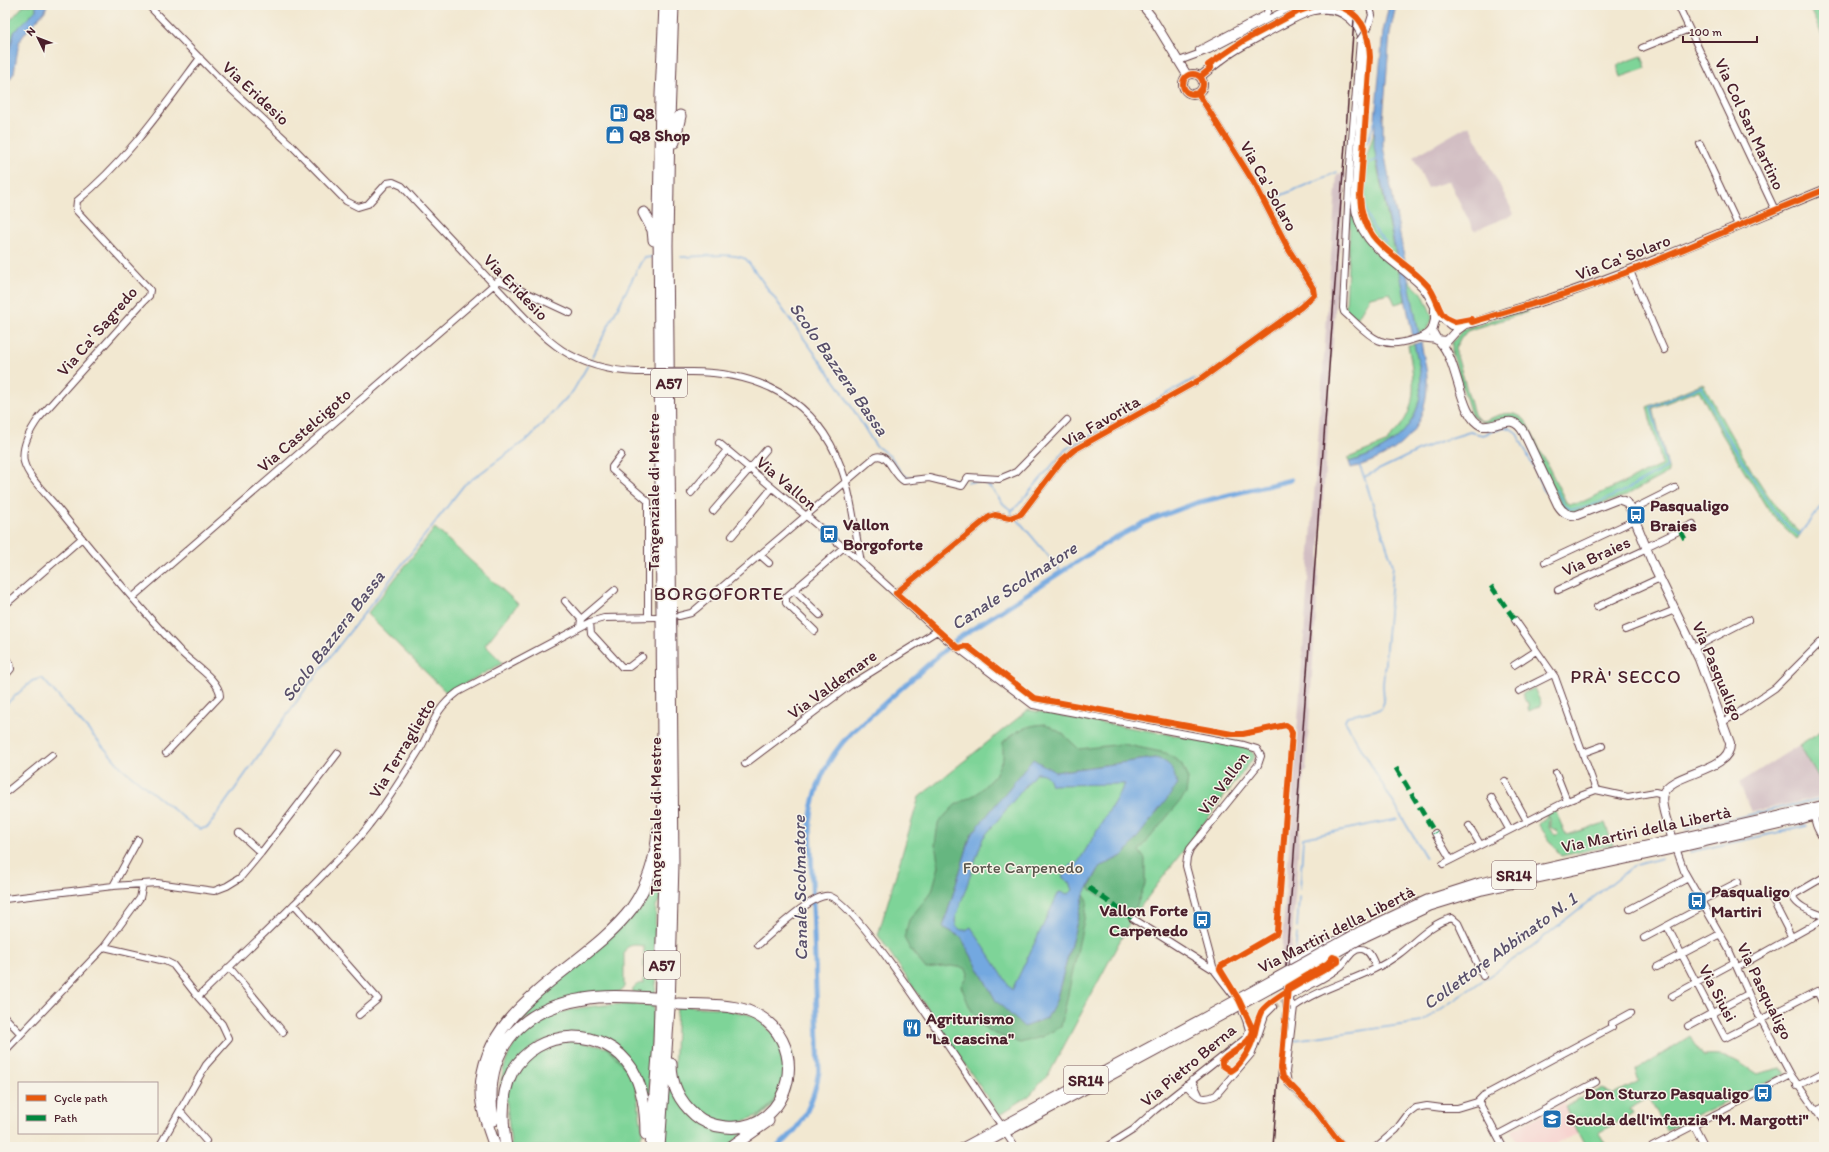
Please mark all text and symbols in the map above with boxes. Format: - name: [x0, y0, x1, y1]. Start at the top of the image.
- north arrow: [18, 18, 58, 58]
- scale bar: [1683, 18, 1757, 44]
- text: N: [24, 24, 38, 39]
- text: 100 m: [1689, 25, 1722, 39]
- street label: Via Col San Martino: [1711, 55, 1789, 193]
- street label: Via Eridesio: [218, 57, 294, 129]
- fuel station icon: Q8: [608, 102, 630, 124]
- place label: Q8: [633, 103, 655, 123]
- shop icon: Q8 Shop: [604, 124, 626, 146]
- place label: Q8 Shop: [629, 125, 691, 146]
- street label: Via Ca' Solaro: [1236, 138, 1302, 234]
- street label: Via Ca' Solaro: [1573, 230, 1673, 284]
- street label: Via Eridesio: [479, 250, 553, 324]
- street label: Via Ca' Sagredo: [52, 282, 142, 380]
- water label: Scolo Bazzera Bassa: [785, 298, 894, 441]
- road number: A57: [651, 369, 687, 397]
- street label: Via Castelcigoto: [253, 384, 355, 476]
- street label: Via Favorita: [1059, 391, 1144, 451]
- street label: Tangenziale di Mestre: [643, 413, 663, 571]
- street label: Via Vallon: [752, 452, 822, 514]
- place label: Pasqualigo Braies: [1650, 495, 1729, 535]
- bus stop icon: Pasqualigo Braies: [1625, 504, 1647, 526]
- place label: Vallon Borgoforte: [843, 514, 923, 555]
- bus stop icon: Vallon Borgoforte: [818, 523, 840, 545]
- street label: Via Braies: [1559, 532, 1633, 580]
- water label: Canale Scolmatore: [947, 536, 1082, 635]
- water label: Scolo Bazzera Bassa: [277, 566, 390, 706]
- district label: BORGOFORTE: [654, 582, 784, 605]
- street label: Via Pasqualigo: [1688, 618, 1748, 724]
- street label: Via Valdemare: [784, 645, 880, 723]
- district label: PRÀ' SECCO: [1570, 665, 1682, 688]
- street label: Via Terraglietto: [364, 694, 440, 802]
- street label: Tangenziale di Mestre: [645, 737, 665, 895]
- street label: Via Vallon: [1193, 747, 1253, 819]
- street label: Via Martiri della Libertà: [1559, 801, 1733, 857]
- water label: Canale Scolmatore: [788, 814, 812, 961]
- park label: Forte Carpenedo: [963, 857, 1083, 877]
- road number: SR14: [1492, 861, 1536, 889]
- street label: Via Martiri della Libertà: [1254, 881, 1418, 977]
- place label: Pasqualigo Martiri: [1711, 881, 1790, 921]
- water label: Collettore Abbinato N. 1: [1419, 887, 1582, 1014]
- bus stop icon: Pasqualigo Martiri: [1686, 890, 1708, 912]
- place label: Vallon Forte Carpenedo: [1100, 900, 1188, 941]
- bus stop icon: Vallon Forte Carpenedo: [1191, 909, 1213, 931]
- street label: Via Pasqualigo: [1733, 939, 1797, 1043]
- road number: A57: [644, 951, 680, 979]
- street label: Via Siusi: [1695, 961, 1741, 1025]
- place label: Agriturismo "La cascina": [925, 1008, 1014, 1048]
- restaurant icon: Agriturismo "La cascina": [901, 1017, 923, 1039]
- street label: Via Pietro Berna: [1136, 1019, 1240, 1111]
- road number: SR14: [1064, 1066, 1108, 1094]
- legend: [18, 1082, 158, 1134]
- bus stop icon: Don Sturzo Pasqualigo: [1752, 1082, 1774, 1104]
- place label: Don Sturzo Pasqualigo: [1585, 1083, 1749, 1104]
- text: Cycle path: [54, 1091, 108, 1105]
- school or university icon: Scuola dell'infanzia "M. Margotti": [1541, 1108, 1563, 1130]
- place label: Scuola dell'infanzia "M. Margotti": [1566, 1109, 1809, 1130]
- text: Path: [54, 1111, 77, 1125]

